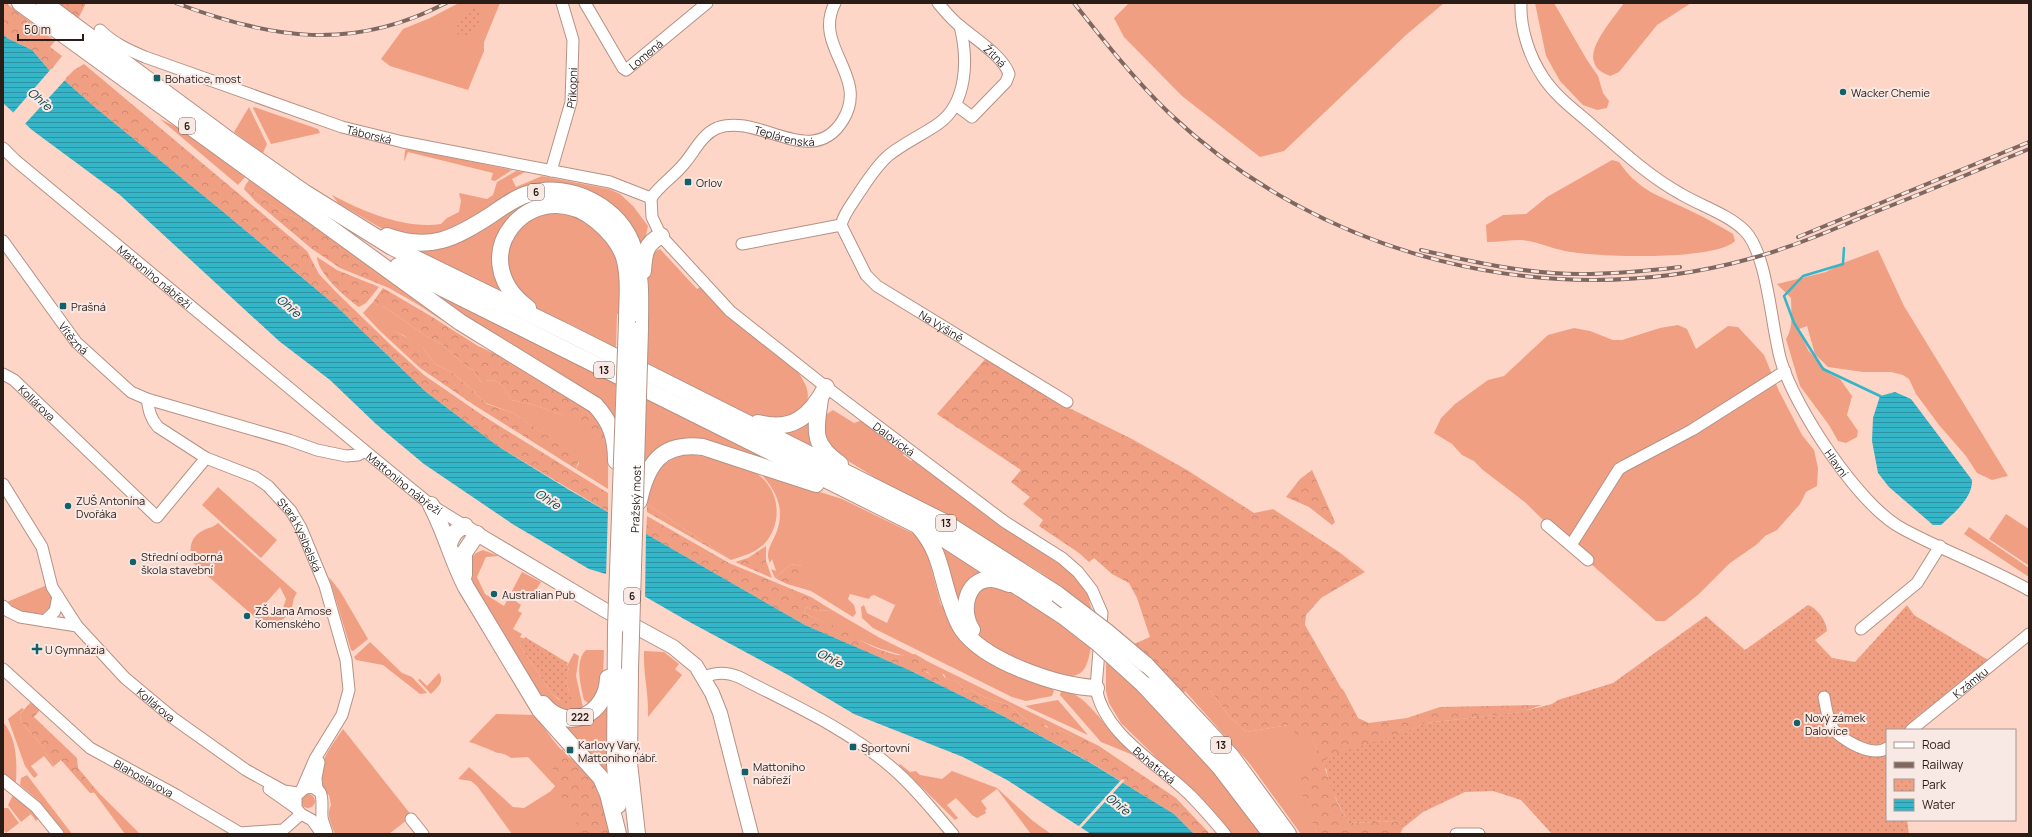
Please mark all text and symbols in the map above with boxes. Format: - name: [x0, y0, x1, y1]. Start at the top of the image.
- scale bar: [18, 16, 83, 42]
- text: 50 m: [24, 21, 51, 38]
- street label: Lomená: [625, 35, 666, 73]
- street label: Žitná: [981, 41, 1010, 70]
- street label: Příkopní: [562, 67, 580, 110]
- place label: Bohatice, most: [165, 71, 241, 86]
- marker: Bohatice, most: [152, 73, 162, 83]
- water label: Ohře: [24, 84, 57, 115]
- place label: Wacker Chemie: [1851, 85, 1931, 100]
- marker: Wacker Chemie: [1838, 87, 1848, 97]
- road number: 6: [179, 118, 195, 134]
- street label: Táborská: [345, 121, 393, 146]
- street label: Teplárenská: [753, 121, 815, 149]
- place label: Orlov: [696, 175, 723, 190]
- marker: Orlov: [683, 177, 693, 187]
- road number: 6: [528, 184, 544, 200]
- street label: Mattoniho nábřeží: [115, 241, 196, 312]
- water label: Ohře: [273, 291, 306, 322]
- place label: Prašná: [71, 299, 106, 314]
- marker: Prašná: [58, 301, 68, 311]
- street label: Na Výšině: [916, 306, 967, 345]
- street label: Vítězná: [56, 318, 92, 357]
- road number: 13: [594, 362, 614, 378]
- street label: Kollárova: [16, 381, 59, 424]
- street label: Dalovická: [871, 418, 918, 459]
- street label: Hlavní: [1822, 446, 1853, 480]
- street label: Mattoniho nábřeží: [364, 448, 445, 518]
- street label: Pražský most: [627, 465, 643, 533]
- water label: Ohře: [532, 485, 565, 514]
- place label: ZUŠ Antonína Dvořáka: [76, 493, 145, 521]
- street label: Stará Kysibelská: [274, 494, 326, 574]
- marker: ZUŠ Antonína Dvořáka: [63, 501, 73, 511]
- road number: 13: [936, 515, 956, 531]
- place label: Střední odborná škola stavební: [141, 549, 223, 577]
- marker: Střední odborná škola stavební: [128, 557, 138, 567]
- place label: Australian Pub: [502, 587, 576, 602]
- road number: 6: [624, 588, 640, 604]
- marker: Australian Pub: [489, 589, 499, 599]
- place label: ZŠ Jana Amose Komenského: [255, 603, 332, 631]
- marker: ZŠ Jana Amose Komenského: [242, 611, 252, 621]
- place label: U Gymnázia: [45, 642, 105, 657]
- marker: U Gymnázia: [32, 644, 42, 654]
- water label: Ohře: [814, 644, 847, 672]
- street label: K zámku: [1949, 663, 1991, 701]
- street label: Kollárova: [134, 684, 179, 725]
- road number: 222: [567, 709, 593, 725]
- place label: Nový zámek Dalovice: [1805, 710, 1866, 738]
- marker: Nový zámek Dalovice: [1792, 718, 1802, 728]
- legend: [1886, 729, 2016, 821]
- text: Road: [1922, 736, 1950, 753]
- place label: Karlovy Vary, Mattoniho nábř.: [578, 737, 657, 765]
- road number: 13: [1211, 737, 1231, 753]
- place label: Sportovní: [861, 740, 910, 755]
- marker: Sportovní: [848, 742, 858, 752]
- street label: Bohatická: [1130, 743, 1179, 787]
- marker: Karlovy Vary, Mattoniho nábř.: [565, 745, 575, 755]
- street label: Blahoslavova: [112, 755, 176, 800]
- text: Railway: [1922, 756, 1964, 773]
- place label: Mattoniho nábřeží: [753, 759, 806, 787]
- marker: Mattoniho nábřeží: [740, 767, 750, 777]
- text: Park: [1922, 776, 1947, 793]
- water label: Ohře: [1102, 789, 1135, 820]
- text: Water: [1922, 796, 1956, 813]

